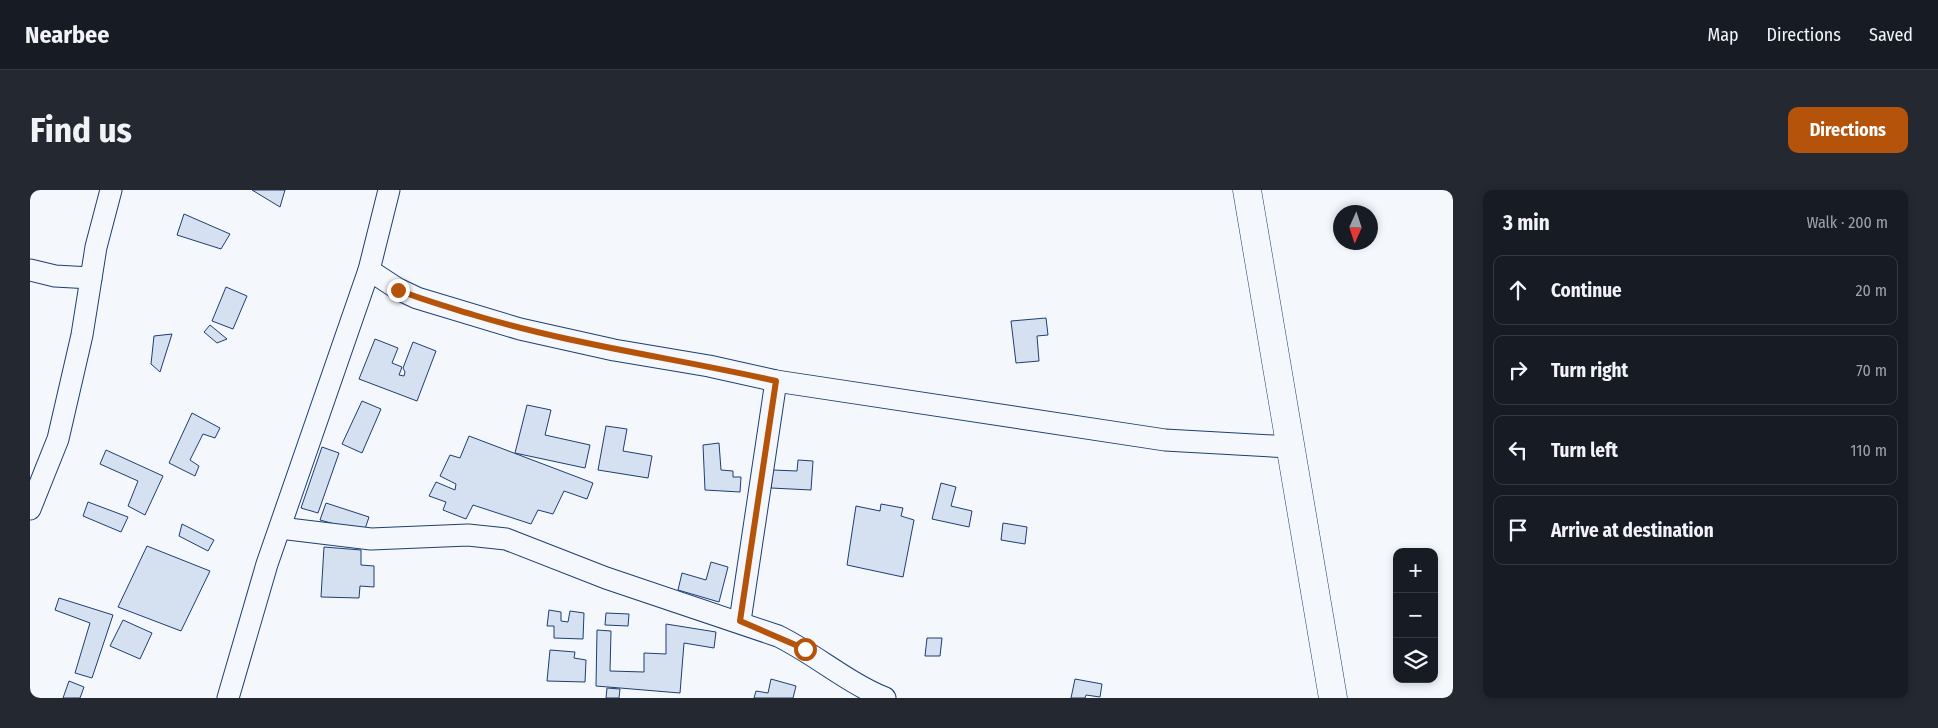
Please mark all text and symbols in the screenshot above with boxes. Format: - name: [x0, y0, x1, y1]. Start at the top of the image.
- text: Nearbee: [25, 21, 109, 49]
- text: Map: [1707, 24, 1739, 46]
- text: Directions: [1767, 24, 1841, 46]
- text: Saved: [1869, 24, 1913, 46]
- button: Directions: [1788, 107, 1908, 153]
- text: Find us: [30, 109, 132, 151]
- north arrow: [1333, 205, 1378, 250]
- text: 3 min: [1503, 210, 1550, 236]
- text: Walk · 200 m: [1806, 213, 1888, 232]
- icon: ahead: [1504, 276, 1532, 304]
- route end: [387, 279, 410, 302]
- text: Continue: [1551, 279, 1622, 302]
- text: 20 m: [1856, 281, 1887, 300]
- icon: right: [1504, 356, 1532, 384]
- text: Turn right: [1551, 359, 1628, 382]
- text: 70 m: [1856, 361, 1887, 380]
- icon: left: [1504, 436, 1532, 464]
- text: Turn left: [1551, 439, 1618, 462]
- text: 110 m: [1850, 441, 1887, 460]
- icon: arrive: [1504, 516, 1532, 544]
- text: Arrive at destination: [1551, 519, 1714, 542]
- map controls: [1393, 548, 1438, 683]
- button: +: [1393, 548, 1438, 593]
- button: −: [1393, 593, 1438, 638]
- route start: [794, 638, 817, 661]
- button: layers: [1393, 638, 1438, 683]

